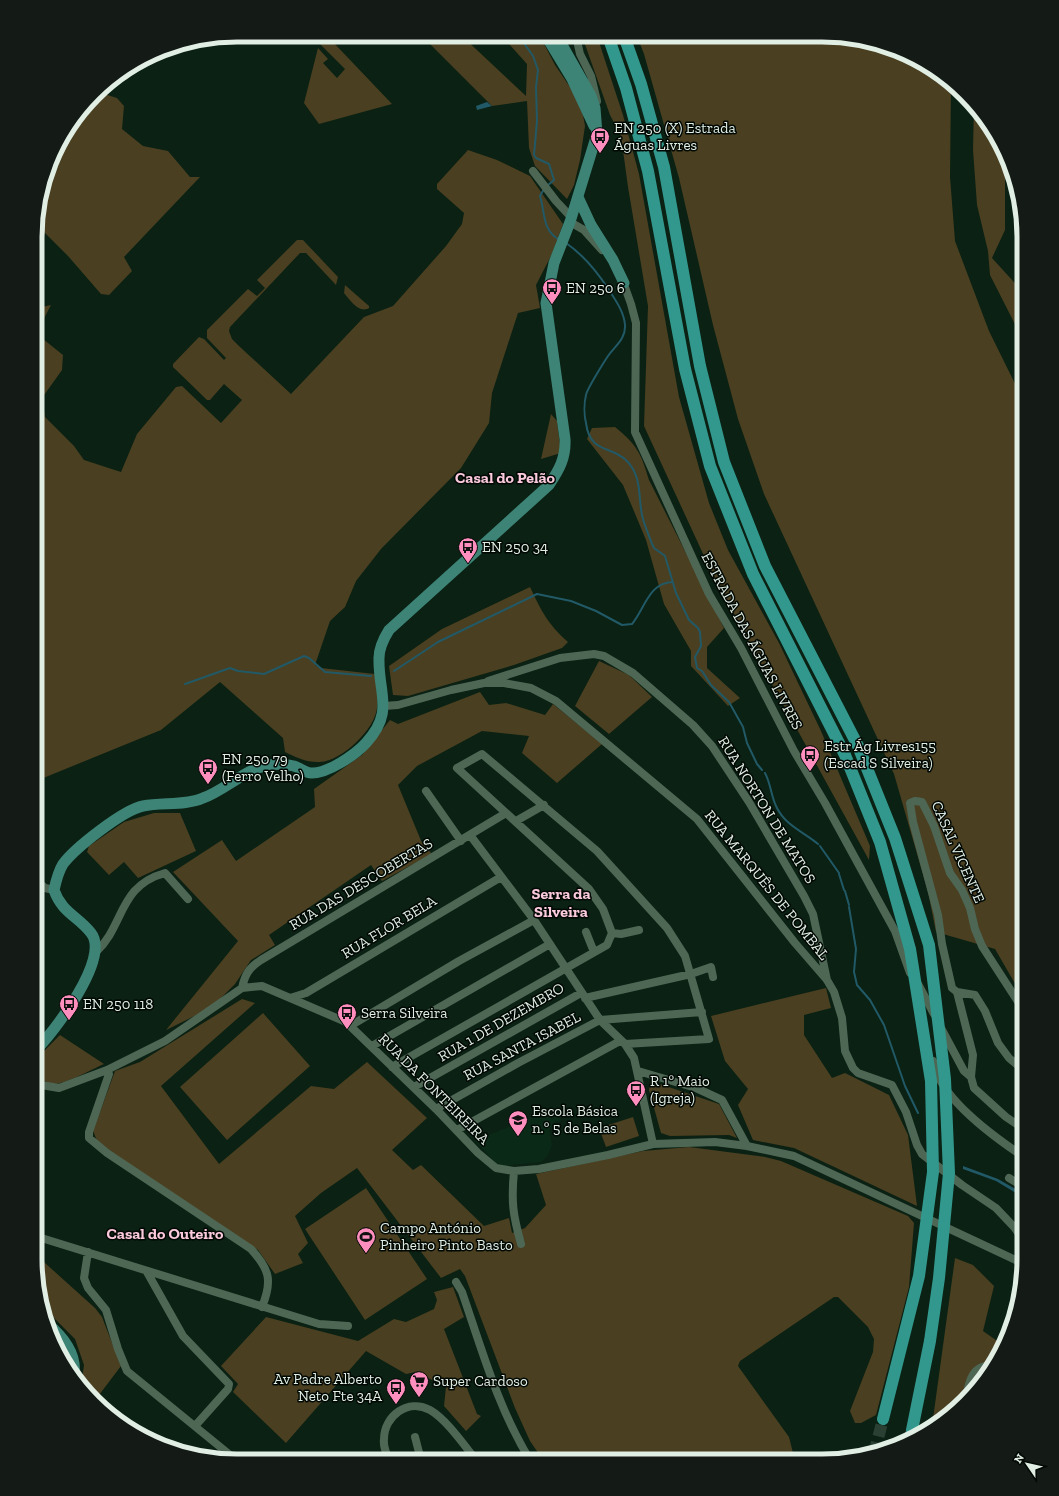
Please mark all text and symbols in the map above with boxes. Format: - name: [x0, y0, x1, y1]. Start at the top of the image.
- place label: EN 250 (X) Estrada Águas Livres: [614, 119, 736, 154]
- bus stop icon: EN 250 (X) Estrada Águas Livres: [589, 126, 611, 154]
- bus stop icon: EN 250 6: [541, 277, 563, 305]
- place label: EN 250 6: [566, 279, 625, 297]
- district label: Casal do Pelão: [455, 468, 556, 487]
- bus stop icon: EN 250 34: [457, 536, 479, 564]
- place label: EN 250 34: [482, 538, 548, 556]
- street label: ESTRADA DAS ÁGUAS LIVRES: [697, 549, 807, 733]
- street label: RUA NORTON DE MATOS: [714, 733, 820, 887]
- place label: Estr Ág Livres155 (Escad S Silveira): [824, 737, 936, 772]
- bus stop icon: Estr Ág Livres155 (Escad S Silveira): [799, 744, 821, 772]
- place label: EN 250 79 (Ferro Velho): [222, 750, 304, 785]
- bus stop icon: EN 250 79 (Ferro Velho): [197, 757, 219, 785]
- street label: CASAL VICENTE: [927, 798, 989, 906]
- street label: RUA MARQUÊS DE POMBAL: [701, 806, 833, 964]
- street label: RUA DAS DESCOBERTAS: [286, 834, 436, 934]
- district label: Serra da Silveira: [531, 884, 591, 921]
- street label: RUA FLOR BELA: [338, 891, 440, 962]
- street label: RUA 1 DE DEZEMBRO: [435, 979, 567, 1065]
- bus stop icon: EN 250 118: [58, 993, 80, 1021]
- place label: EN 250 118: [83, 995, 153, 1013]
- bus stop icon: Serra Silveira: [336, 1002, 358, 1030]
- place label: Serra Silveira: [361, 1004, 447, 1022]
- street label: RUA SANTA ISABEL: [461, 1008, 583, 1084]
- street label: RUA DA FONTEIREIRA: [375, 1030, 493, 1148]
- place label: R 1º Maio (Igreja): [650, 1072, 710, 1107]
- bus stop icon: R 1º Maio (Igreja): [625, 1079, 647, 1107]
- place label: Escola Básica n.º 5 de Belas: [532, 1102, 618, 1137]
- school or university icon: Escola Básica n.º 5 de Belas: [507, 1109, 529, 1137]
- place label: Campo António Pinheiro Pinto Basto: [380, 1219, 513, 1254]
- district label: Casal do Outeiro: [107, 1224, 224, 1243]
- sports icon: Campo António Pinheiro Pinto Basto: [355, 1226, 377, 1254]
- place label: Av Padre Alberto Neto Fte 34A: [274, 1370, 382, 1405]
- supermarket icon: Super Cardoso: [408, 1370, 430, 1398]
- place label: Super Cardoso: [433, 1372, 528, 1390]
- bus stop icon: Av Padre Alberto Neto Fte 34A: [385, 1377, 407, 1405]
- north arrow: [1007, 1444, 1047, 1484]
- text: N: [1011, 1451, 1027, 1466]

